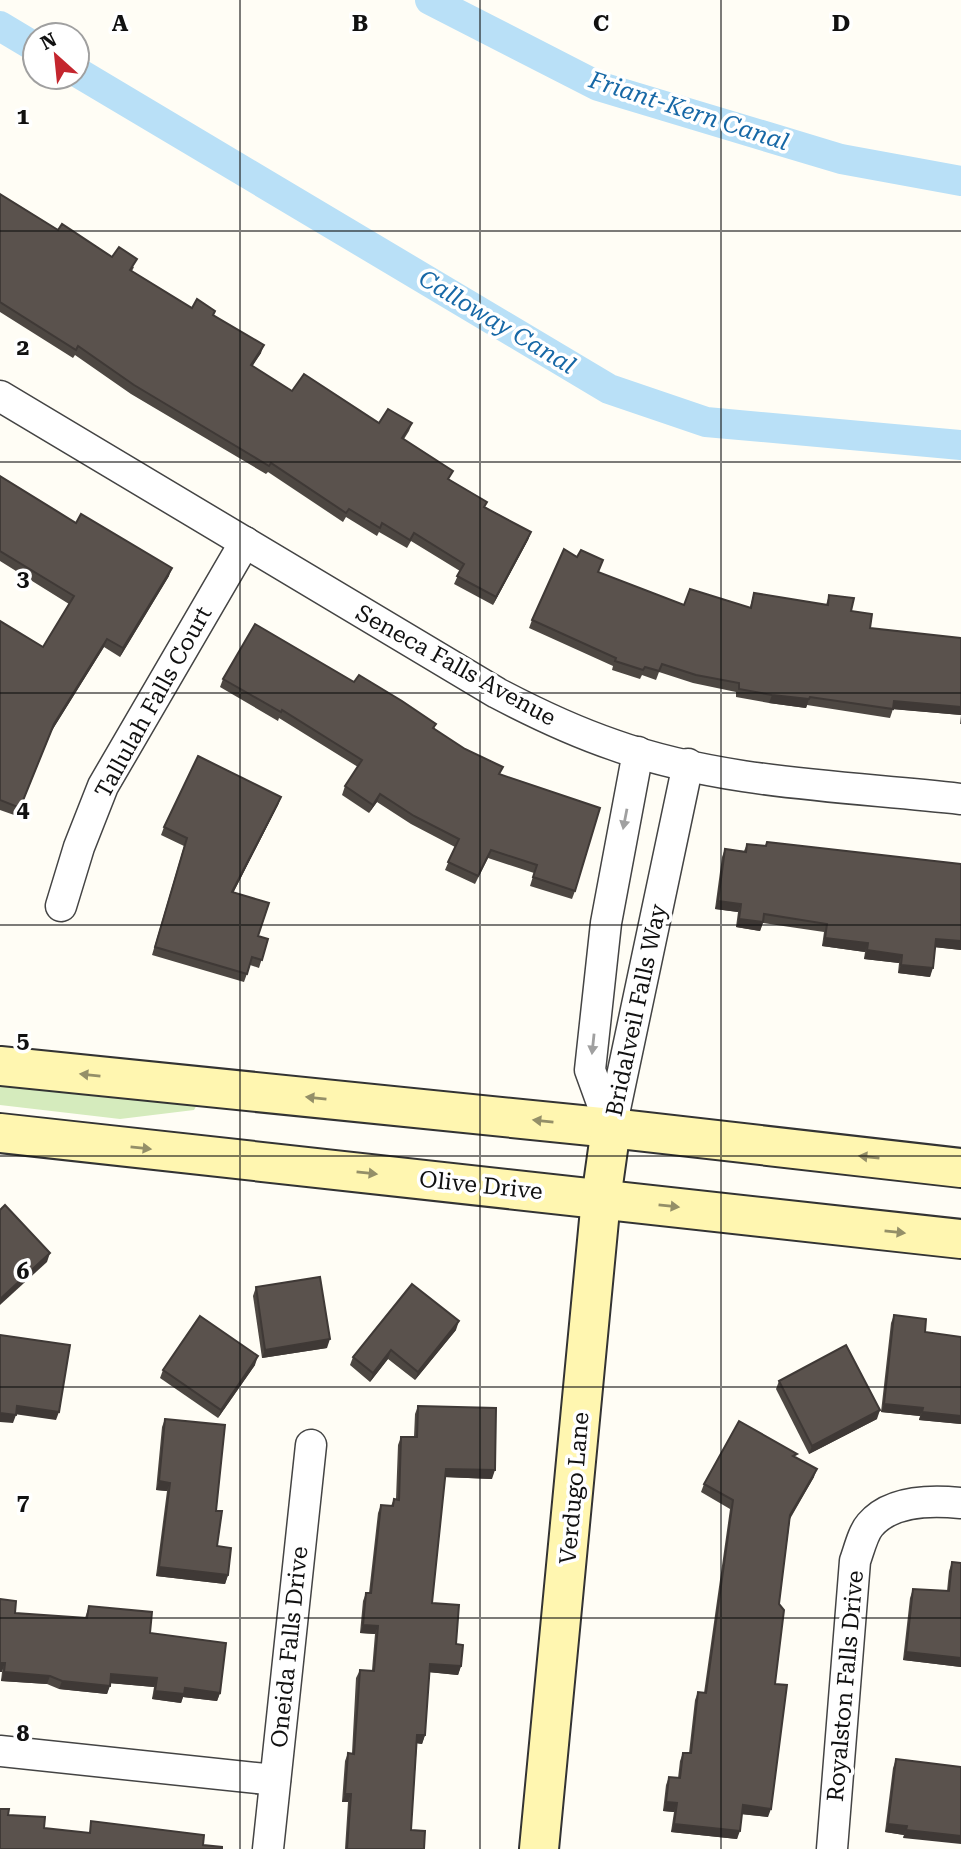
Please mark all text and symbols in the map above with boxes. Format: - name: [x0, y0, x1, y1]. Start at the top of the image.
- text: A: [112, 10, 129, 37]
- text: B: [352, 10, 368, 37]
- text: C: [593, 10, 609, 37]
- text: D: [832, 10, 850, 37]
- north arrow: [21, 21, 91, 91]
- text: N: [37, 28, 61, 55]
- water label: Friant-Kern Canal: [585, 65, 792, 156]
- text: 1: [17, 103, 30, 130]
- water label: Calloway Canal: [414, 264, 580, 380]
- text: 2: [17, 334, 29, 361]
- text: 3: [17, 565, 30, 592]
- street label: Seneca Falls Avenue: [351, 599, 561, 732]
- street label: Tallulah Falls Court: [90, 601, 217, 803]
- text: 4: [17, 796, 30, 823]
- one-way arrow: [619, 808, 630, 830]
- street label: Bridalveil Falls Way: [601, 901, 672, 1119]
- text: 5: [17, 1027, 30, 1054]
- one-way arrow: [587, 1033, 598, 1055]
- one-way arrow: [79, 1069, 101, 1080]
- one-way arrow: [305, 1092, 327, 1103]
- one-way arrow: [532, 1115, 554, 1126]
- one-way arrow: [130, 1143, 152, 1154]
- one-way arrow: [858, 1152, 880, 1163]
- street label: Olive Drive: [418, 1166, 544, 1205]
- one-way arrow: [356, 1168, 378, 1179]
- one-way arrow: [658, 1201, 680, 1212]
- one-way arrow: [884, 1226, 906, 1237]
- text: 6: [17, 1258, 30, 1285]
- street label: Verdugo Lane: [554, 1411, 595, 1565]
- text: 7: [17, 1489, 30, 1516]
- street label: Oneida Falls Drive: [266, 1545, 313, 1749]
- street label: Royalston Falls Drive: [822, 1569, 869, 1803]
- text: 8: [17, 1720, 30, 1747]

